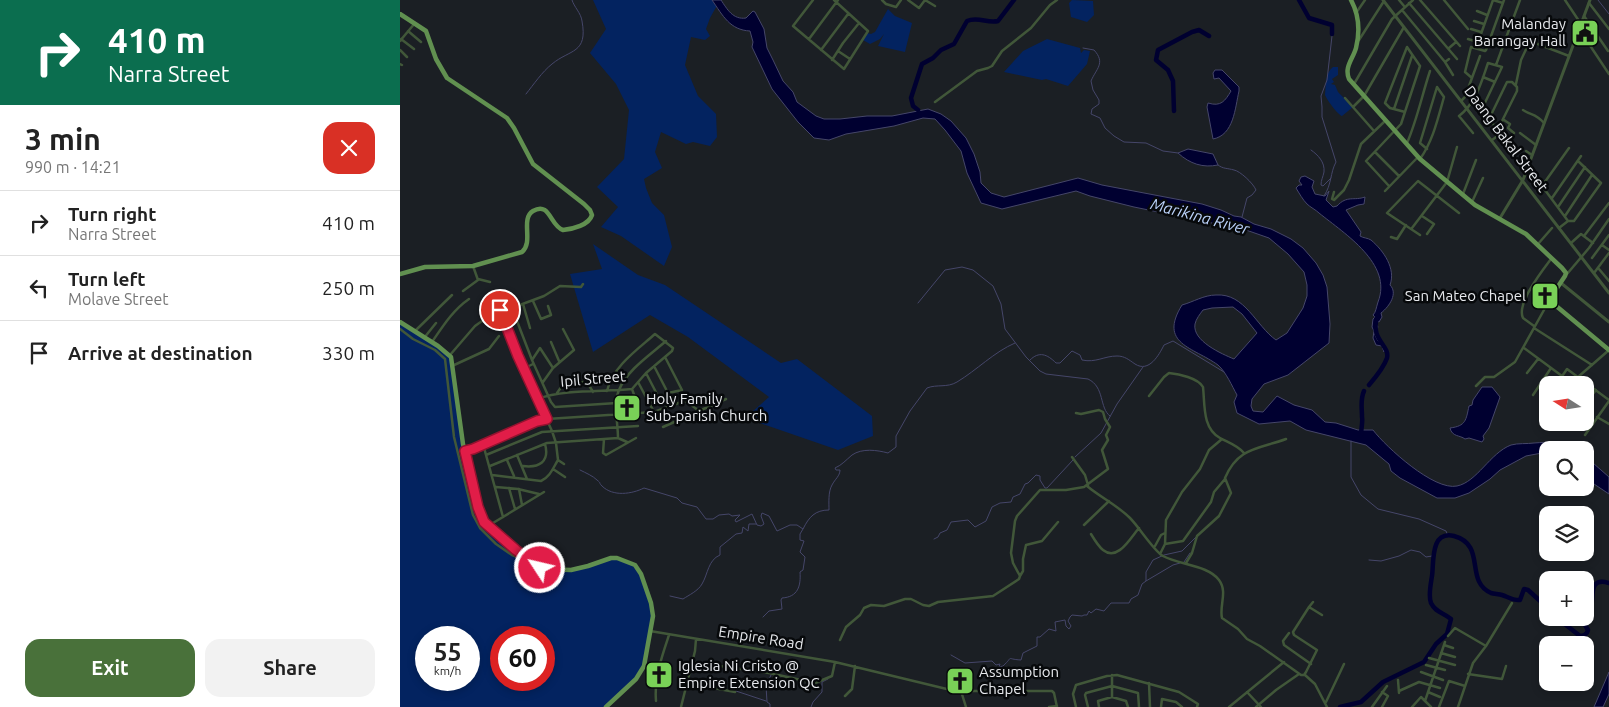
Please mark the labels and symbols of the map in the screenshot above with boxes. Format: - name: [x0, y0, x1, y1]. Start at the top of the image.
- place label: Malanday Barangay Hall: [1474, 15, 1566, 49]
- public building icon: Malanday Barangay Hall: [1570, 18, 1600, 48]
- street label: Daang Bakal Street: [1461, 82, 1552, 195]
- water label: Marikina River: [1149, 194, 1252, 238]
- church icon: San Mateo Chapel: [1530, 281, 1560, 311]
- place label: San Mateo Chapel: [1405, 287, 1526, 304]
- pin: [479, 289, 521, 331]
- street label: Ipil Street: [560, 367, 626, 390]
- north arrow: [1539, 376, 1594, 431]
- place label: Holy Family Sub-parish Church: [646, 390, 767, 424]
- church icon: Holy Family Sub-parish Church: [612, 393, 642, 423]
- position arrow: [513, 541, 565, 593]
- street label: Empire Road: [717, 622, 805, 653]
- speed limit sign: 60: [490, 626, 555, 691]
- place label: Iglesia Ni Cristo @ Empire Extension QC: [678, 657, 820, 691]
- church icon: Iglesia Ni Cristo @ Empire Extension QC: [644, 660, 674, 690]
- place label: Assumption Chapel: [979, 663, 1059, 697]
- church icon: Assumption Chapel: [945, 666, 975, 696]

